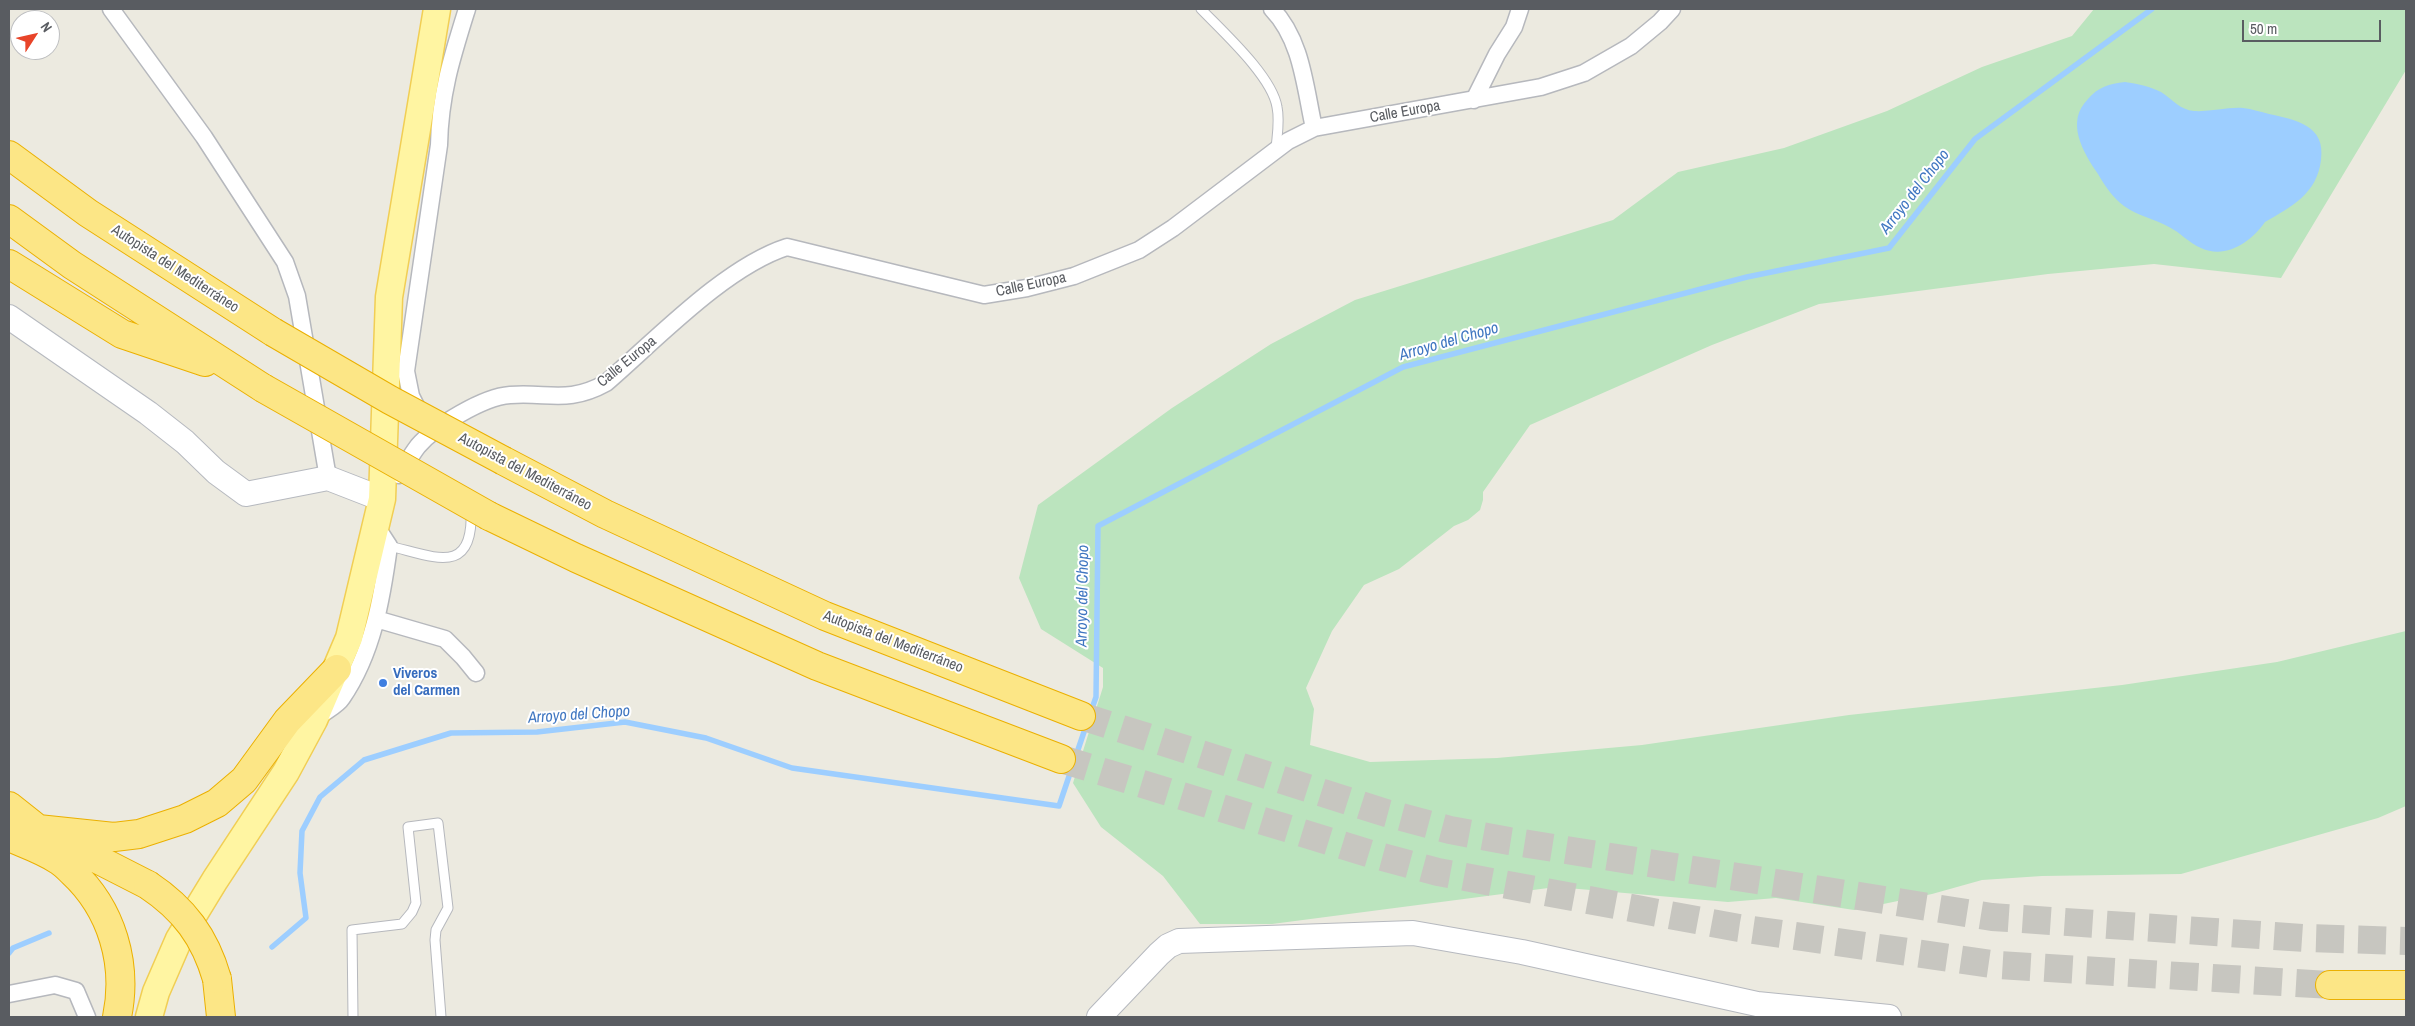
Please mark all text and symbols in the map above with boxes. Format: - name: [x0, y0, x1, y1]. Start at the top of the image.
- north arrow: [10, 10, 60, 60]
- scale bar: [2245, 10, 2384, 42]
- text: N: [37, 18, 56, 36]
- text: 50 m: [2250, 18, 2277, 39]
- street label: Calle Europa: [1368, 97, 1442, 127]
- water label: Arroyo del Chopo: [1876, 146, 1954, 238]
- street label: Autopista del Mediterráneo: [108, 221, 242, 317]
- street label: Calle Europa: [994, 269, 1068, 301]
- water label: Arroyo del Chopo: [1397, 319, 1501, 365]
- street label: Calle Europa: [594, 333, 660, 391]
- street label: Autopista del Mediterráneo: [455, 429, 595, 515]
- water label: Arroyo del Chopo: [1073, 545, 1093, 647]
- street label: Autopista del Mediterráneo: [821, 607, 965, 677]
- place label: Viveros del Carmen: [393, 665, 460, 700]
- marker: Viveros del Carmen: [377, 677, 389, 689]
- water label: Arroyo del Chopo: [527, 702, 631, 728]

